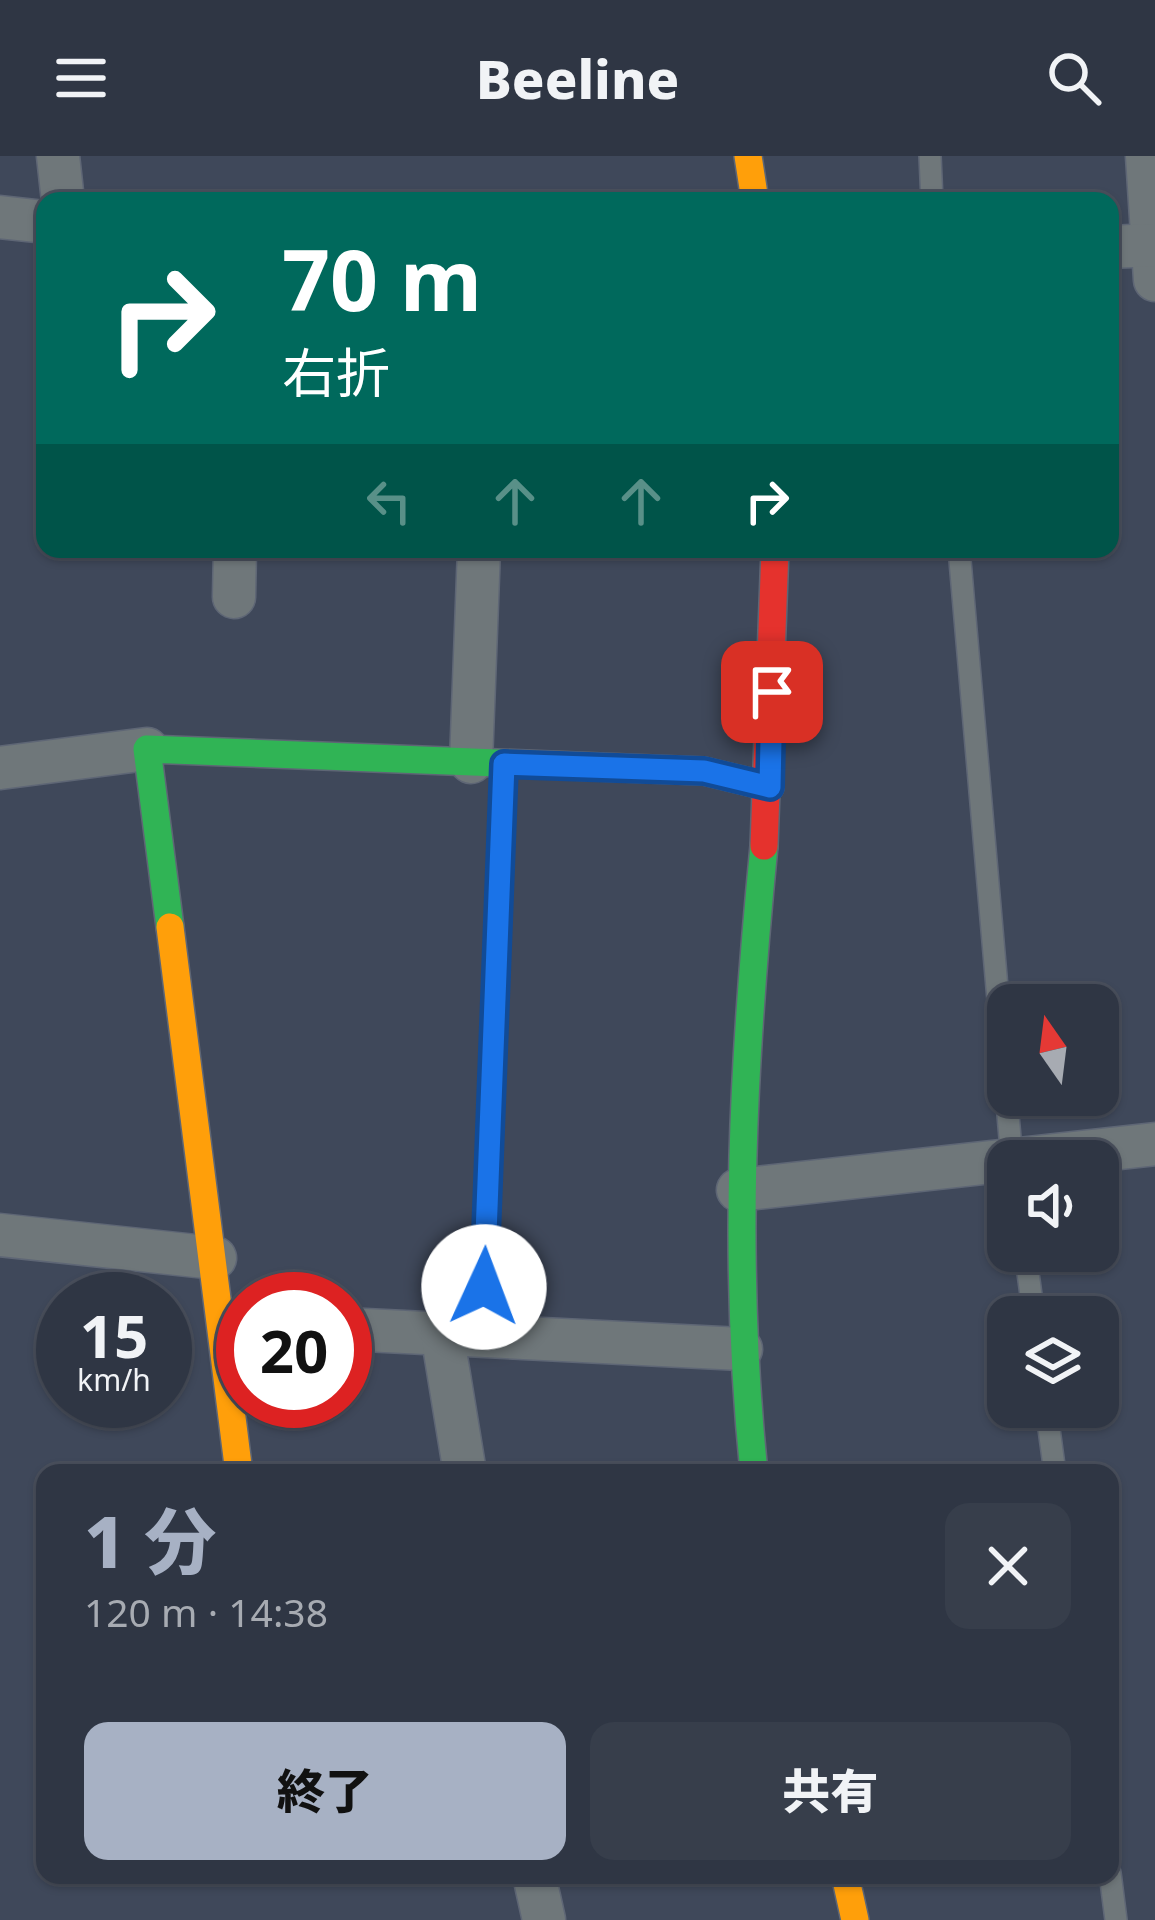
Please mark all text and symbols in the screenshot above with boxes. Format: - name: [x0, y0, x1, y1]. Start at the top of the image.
- text: Beeline: [476, 41, 679, 115]
- icon: menu: [48, 45, 114, 111]
- icon: search: [1041, 45, 1107, 111]
- text: 70 m: [282, 221, 482, 336]
- icon: right: [84, 240, 240, 396]
- text: 右折: [282, 335, 390, 409]
- icon: left: [356, 468, 422, 534]
- icon: ahead: [482, 468, 548, 534]
- icon: ahead: [608, 468, 674, 534]
- icon: right: [734, 468, 800, 534]
- pin: [721, 641, 823, 743]
- icon: arrive: [739, 659, 805, 725]
- north arrow: [987, 984, 1119, 1116]
- map controls: [987, 984, 1119, 1428]
- button: sound: [987, 1140, 1119, 1272]
- position arrow: [421, 1224, 547, 1350]
- speed limit sign: 20: [216, 1272, 372, 1428]
- text: 15: [80, 1294, 148, 1376]
- button: layers: [987, 1296, 1119, 1428]
- text: km/h: [77, 1359, 151, 1400]
- text: 1 分: [84, 1491, 216, 1589]
- button: close: [945, 1503, 1071, 1629]
- text: 120 m · 14:38: [84, 1585, 328, 1638]
- button: 終了: [84, 1722, 566, 1860]
- button: 共有: [590, 1722, 1071, 1860]

